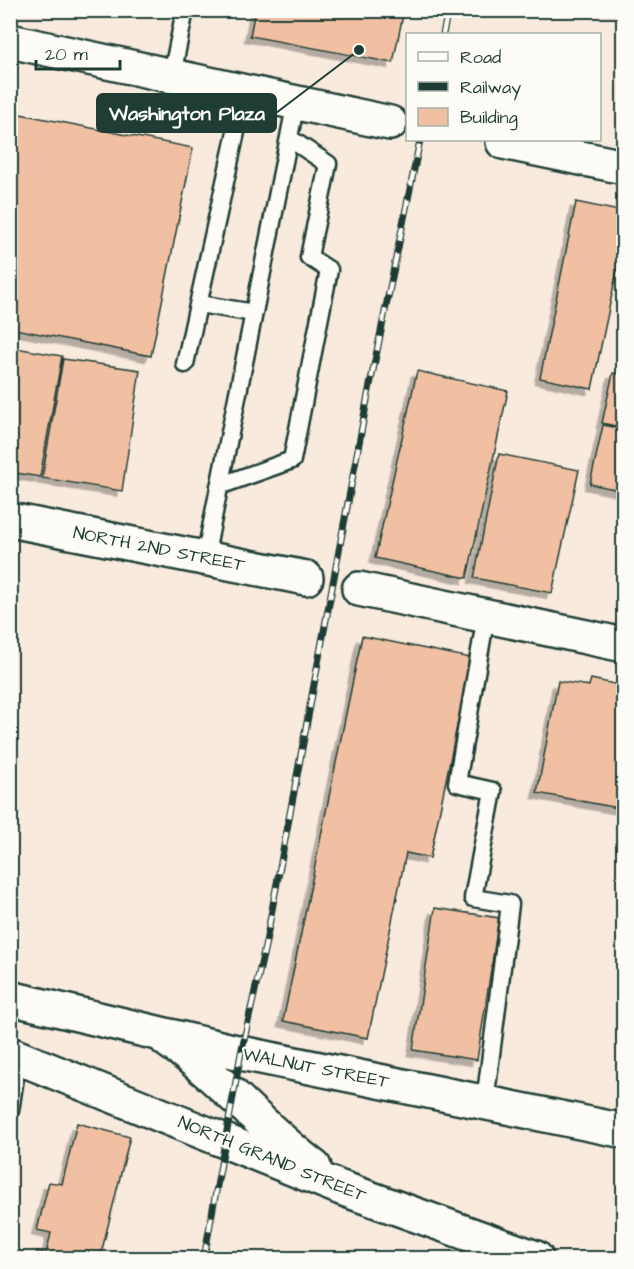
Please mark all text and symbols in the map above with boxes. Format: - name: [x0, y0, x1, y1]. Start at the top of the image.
- scale bar: [36, 33, 120, 71]
- legend: [406, 33, 601, 141]
- text: 20 m: [45, 42, 88, 67]
- text: Road: [460, 45, 501, 70]
- text: Railway: [460, 75, 521, 101]
- callout: Washington Plaza: [97, 94, 276, 132]
- text: Washington Plaza: [108, 100, 266, 129]
- text: Building: [460, 105, 518, 131]
- street label: NORTH 2ND STREET: [71, 520, 248, 578]
- street label: WALNUT STREET: [241, 1042, 392, 1095]
- street label: NORTH GRAND STREET: [174, 1110, 370, 1208]

